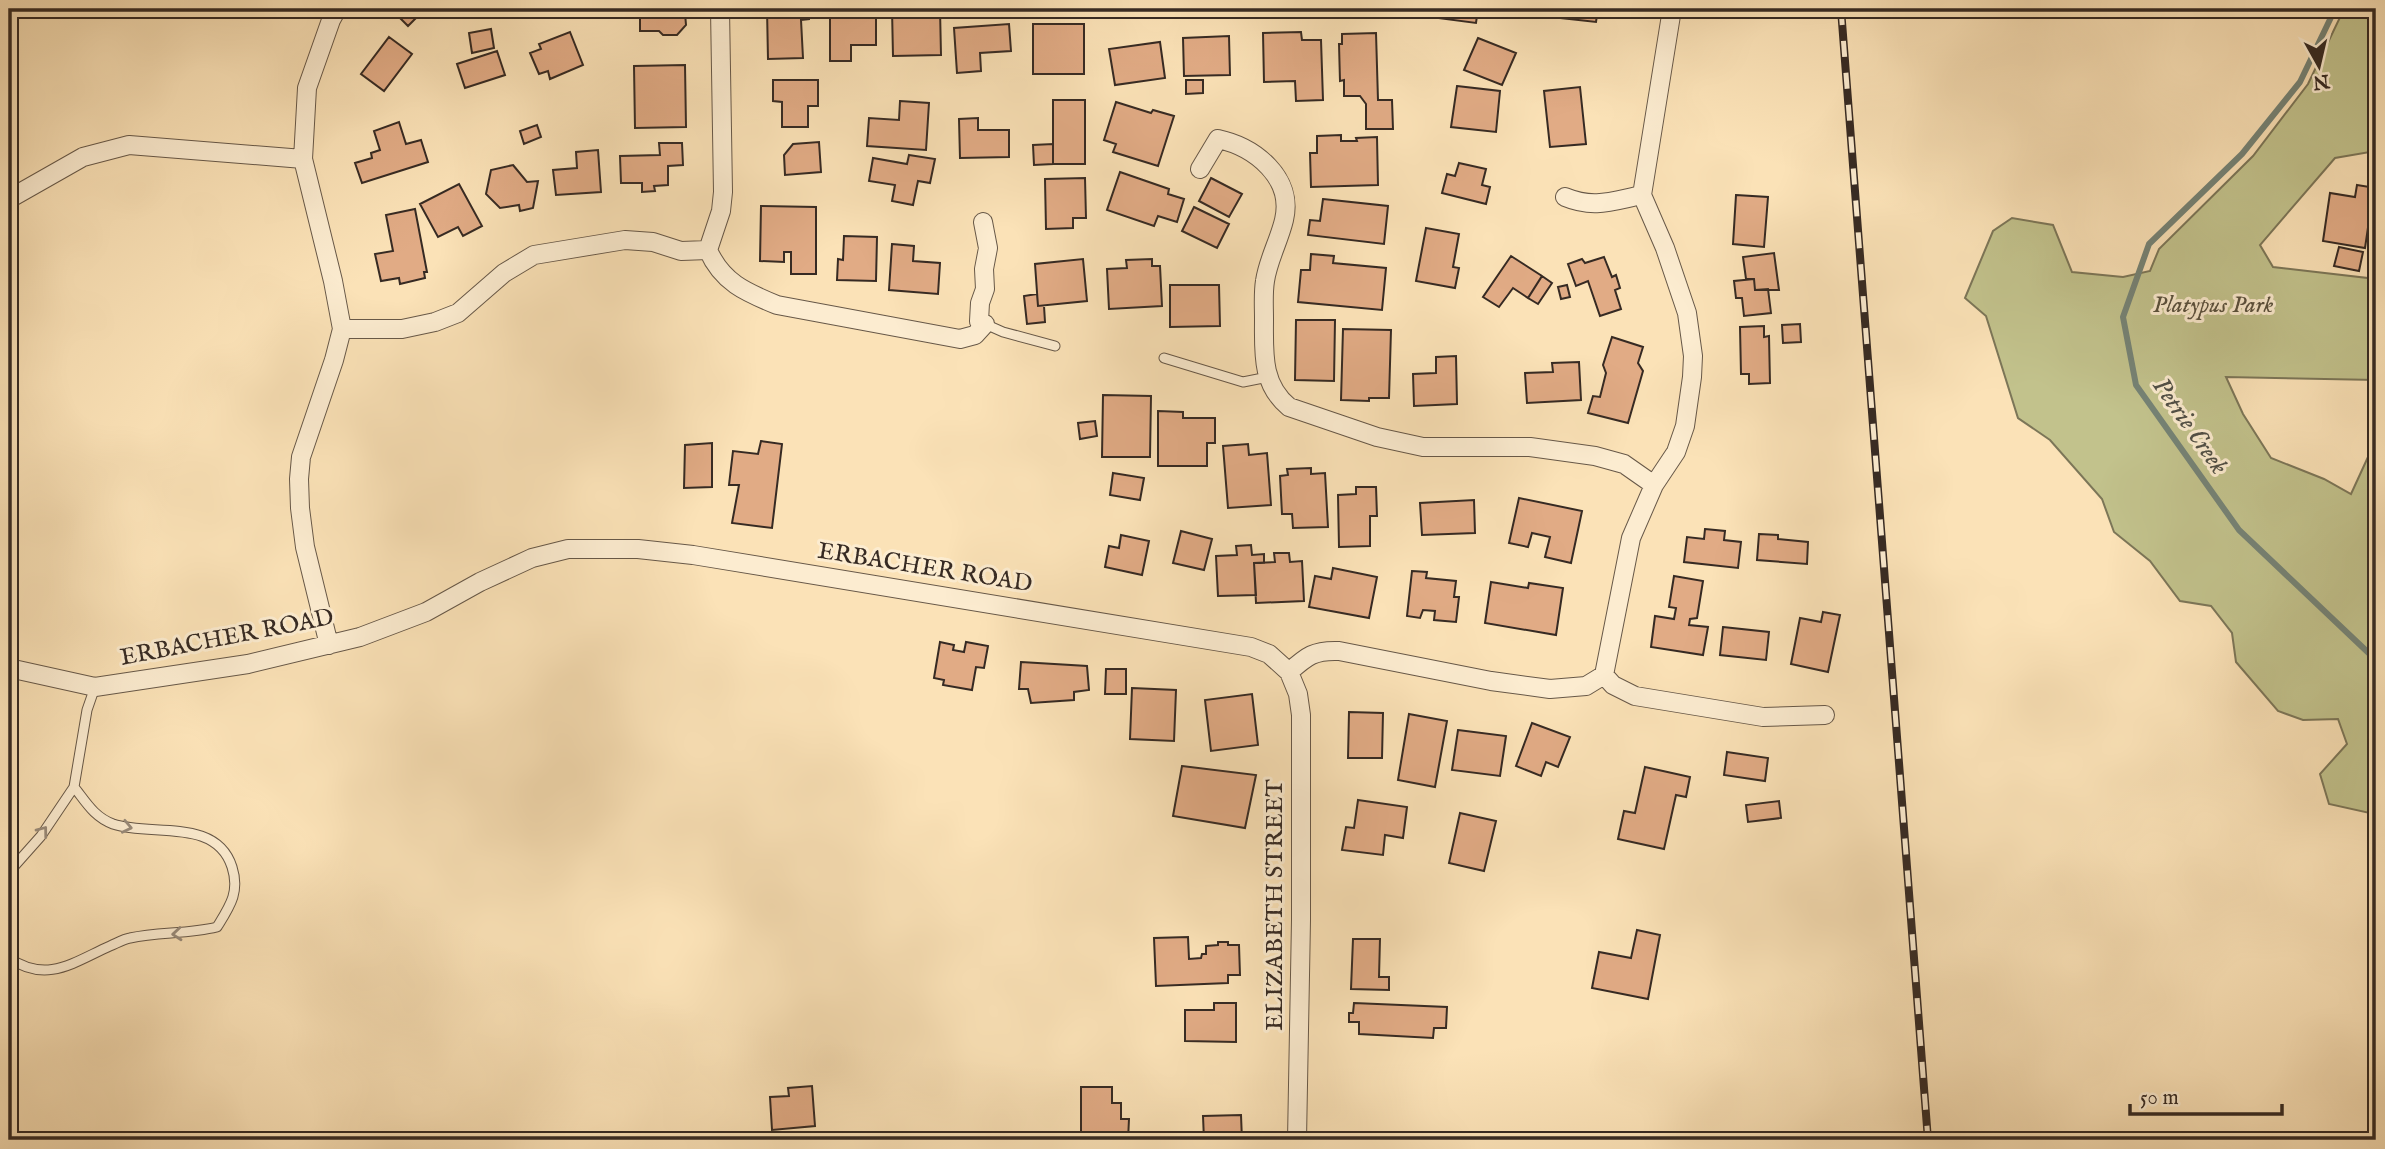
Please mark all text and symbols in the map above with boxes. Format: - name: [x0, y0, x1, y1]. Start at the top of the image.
- north arrow: [2284, 32, 2354, 102]
- text: N: [2311, 68, 2332, 94]
- park label: Platypus Park: [2153, 290, 2274, 321]
- water label: Petrie Creek: [2145, 371, 2236, 481]
- street label: ERBACHER ROAD: [815, 536, 1035, 600]
- street label: ERBACHER ROAD: [118, 602, 336, 674]
- street label: ELIZABETH STREET: [1260, 779, 1291, 1031]
- one-way arrow: [120, 818, 132, 833]
- one-way arrow: [35, 826, 48, 839]
- one-way arrow: [171, 926, 182, 941]
- scale bar: [2130, 1072, 2282, 1116]
- text: 50 m: [2140, 1085, 2179, 1112]

